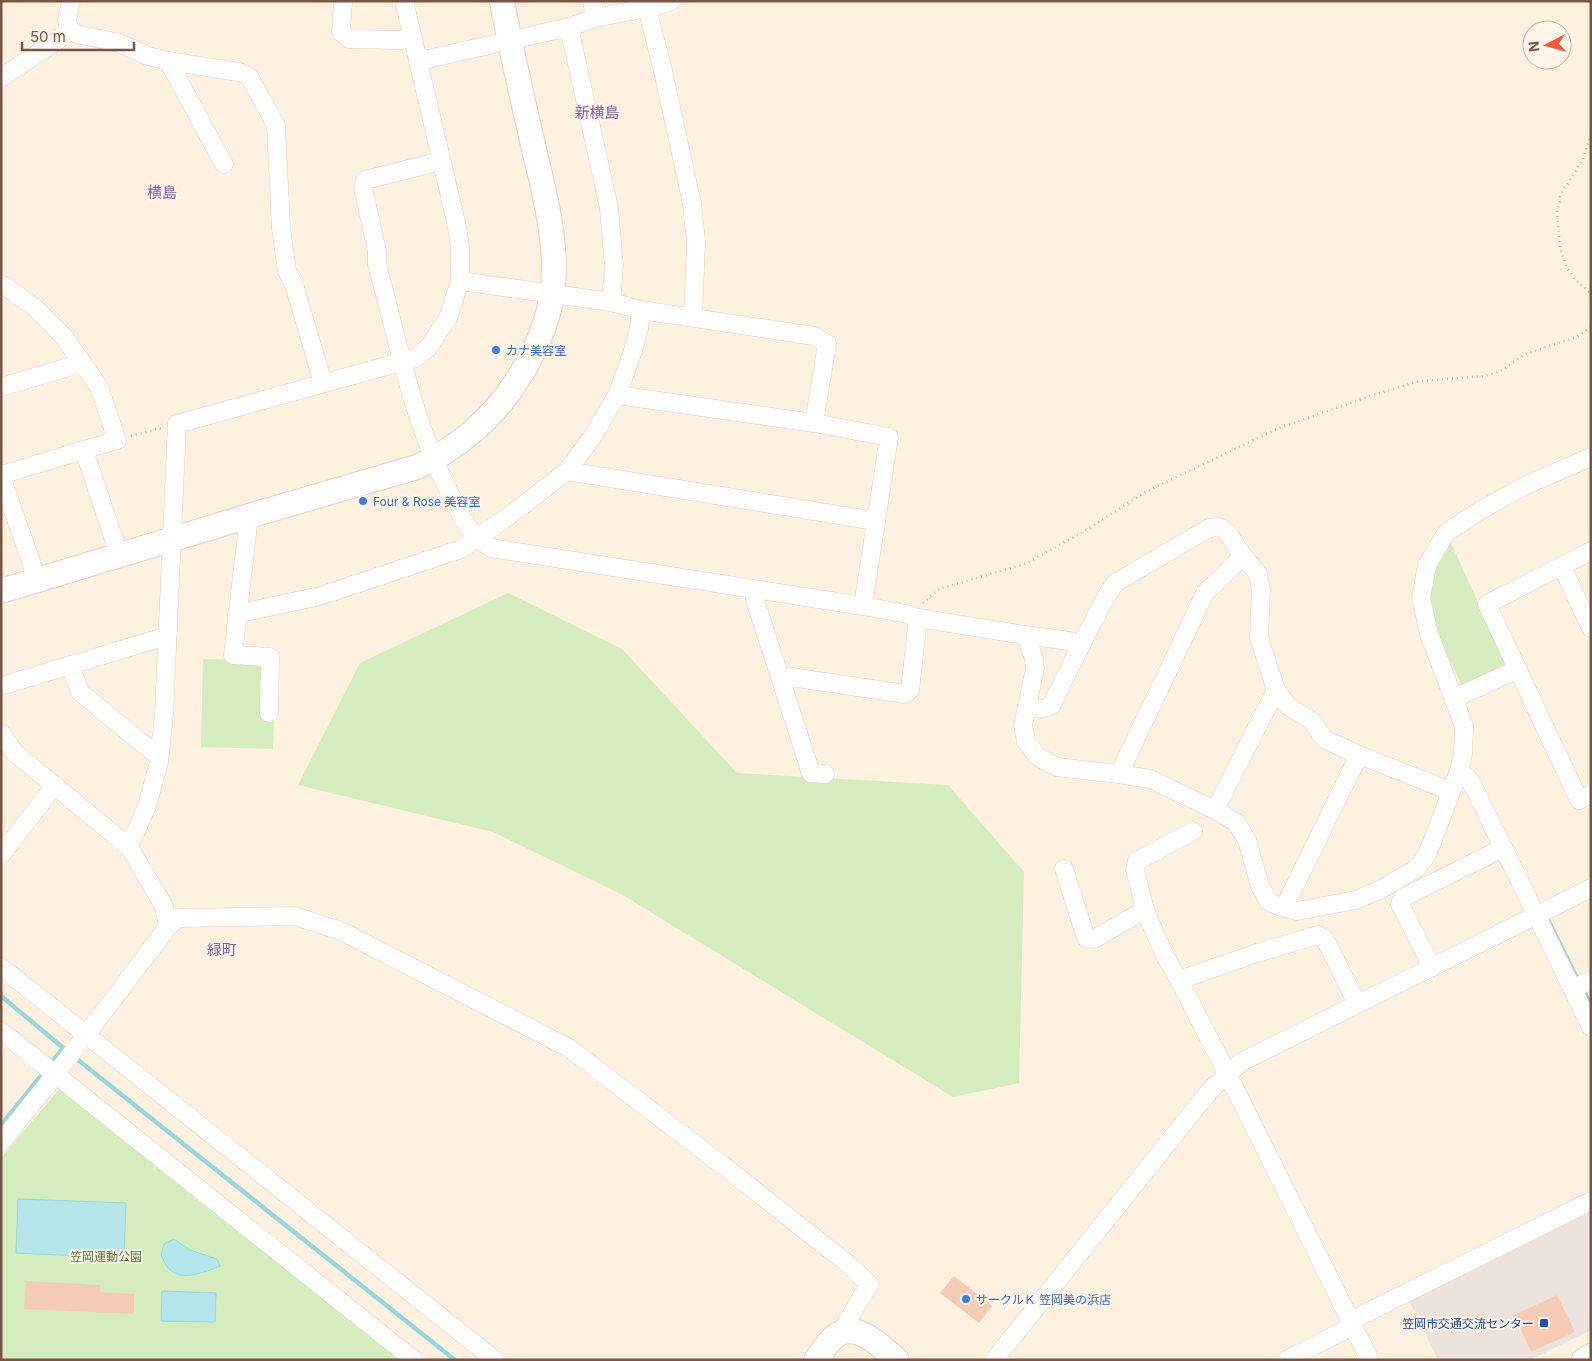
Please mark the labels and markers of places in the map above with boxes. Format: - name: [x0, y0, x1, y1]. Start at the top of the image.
- place label: カナ美容室: [506, 343, 566, 358]
- marker: カナ美容室: [490, 344, 502, 356]
- place label: Four & Rose 美容室: [373, 494, 480, 509]
- marker: Four & Rose 美容室: [357, 495, 369, 507]
- place label: サークルＫ 笠岡美の浜店: [976, 1292, 1111, 1307]
- marker: サークルＫ 笠岡美の浜店: [960, 1293, 972, 1305]
- place label: 笠岡市交通交流センター: [1402, 1316, 1534, 1331]
- marker: 笠岡市交通交流センター: [1538, 1317, 1550, 1329]

